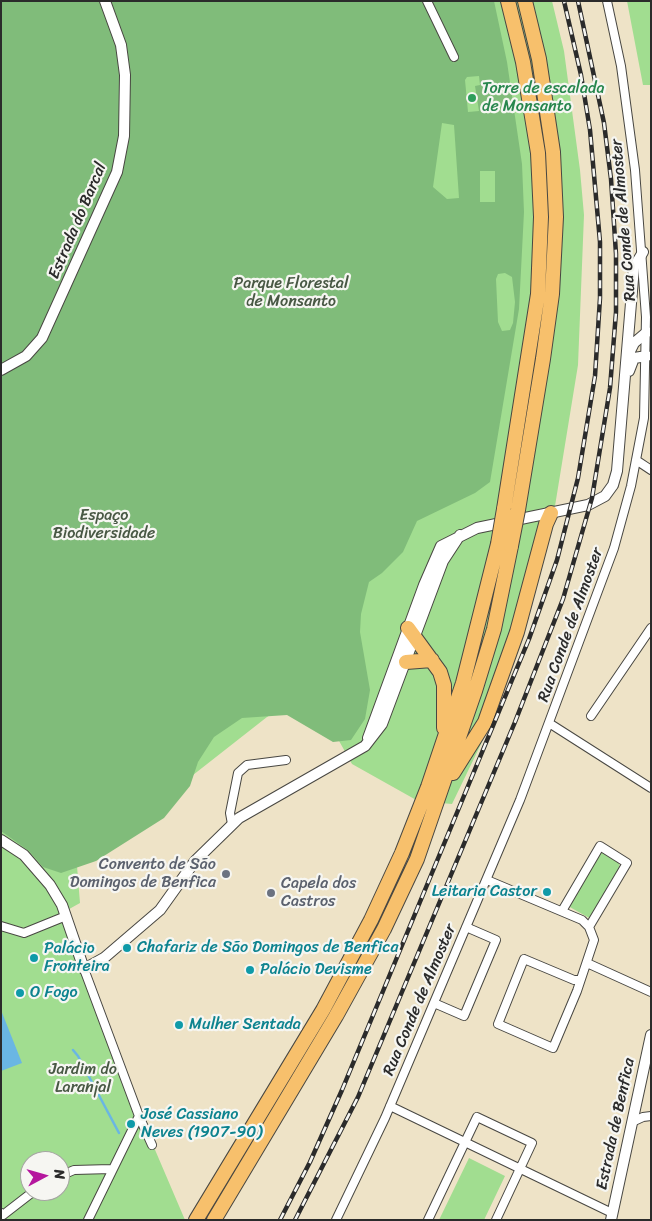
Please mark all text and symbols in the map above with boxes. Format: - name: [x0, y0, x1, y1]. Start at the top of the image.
- place label: Torre de escalada de Monsanto: [482, 79, 605, 117]
- marker: Torre de escalada de Monsanto: [466, 92, 478, 104]
- street label: Rua Conde de Almoster: [607, 138, 641, 302]
- street label: Estrada do Barcal: [45, 160, 111, 282]
- park label: Parque Florestal de Monsanto: [234, 274, 348, 312]
- park label: Espaço Biodiversidade: [53, 506, 155, 544]
- street label: Rua Conde de Almoster: [534, 545, 608, 705]
- place label: Convento de São Domingos de Benfica: [70, 855, 216, 893]
- marker: Convento de São Domingos de Benfica: [220, 868, 232, 880]
- place label: Capela dos Castros: [281, 874, 356, 912]
- place label: Leitaria Castor: [432, 882, 537, 902]
- marker: Leitaria Castor: [541, 886, 553, 898]
- marker: Capela dos Castros: [265, 887, 277, 899]
- street label: Rua Conde de Almoster: [379, 921, 461, 1079]
- place label: Chafariz de São Domingos de Benfica: [137, 938, 398, 958]
- place label: Palácio Fronteira: [44, 939, 110, 977]
- marker: Chafariz de São Domingos de Benfica: [121, 942, 133, 954]
- marker: Palácio Fronteira: [28, 952, 40, 964]
- place label: Palácio Devisme: [260, 960, 372, 980]
- marker: Palácio Devisme: [244, 964, 256, 976]
- place label: O Fogo: [30, 983, 78, 1003]
- marker: O Fogo: [14, 987, 26, 999]
- place label: Mulher Sentada: [189, 1015, 301, 1035]
- marker: Mulher Sentada: [173, 1019, 185, 1031]
- street label: Estrada de Benfica: [593, 1056, 639, 1192]
- park label: Jardim do Laranjal: [49, 1060, 117, 1098]
- place label: José Cassiano Neves (1907-90): [141, 1105, 262, 1143]
- marker: José Cassiano Neves (1907-90): [125, 1118, 137, 1130]
- north arrow: [20, 1151, 70, 1201]
- text: N: [46, 1168, 72, 1181]

